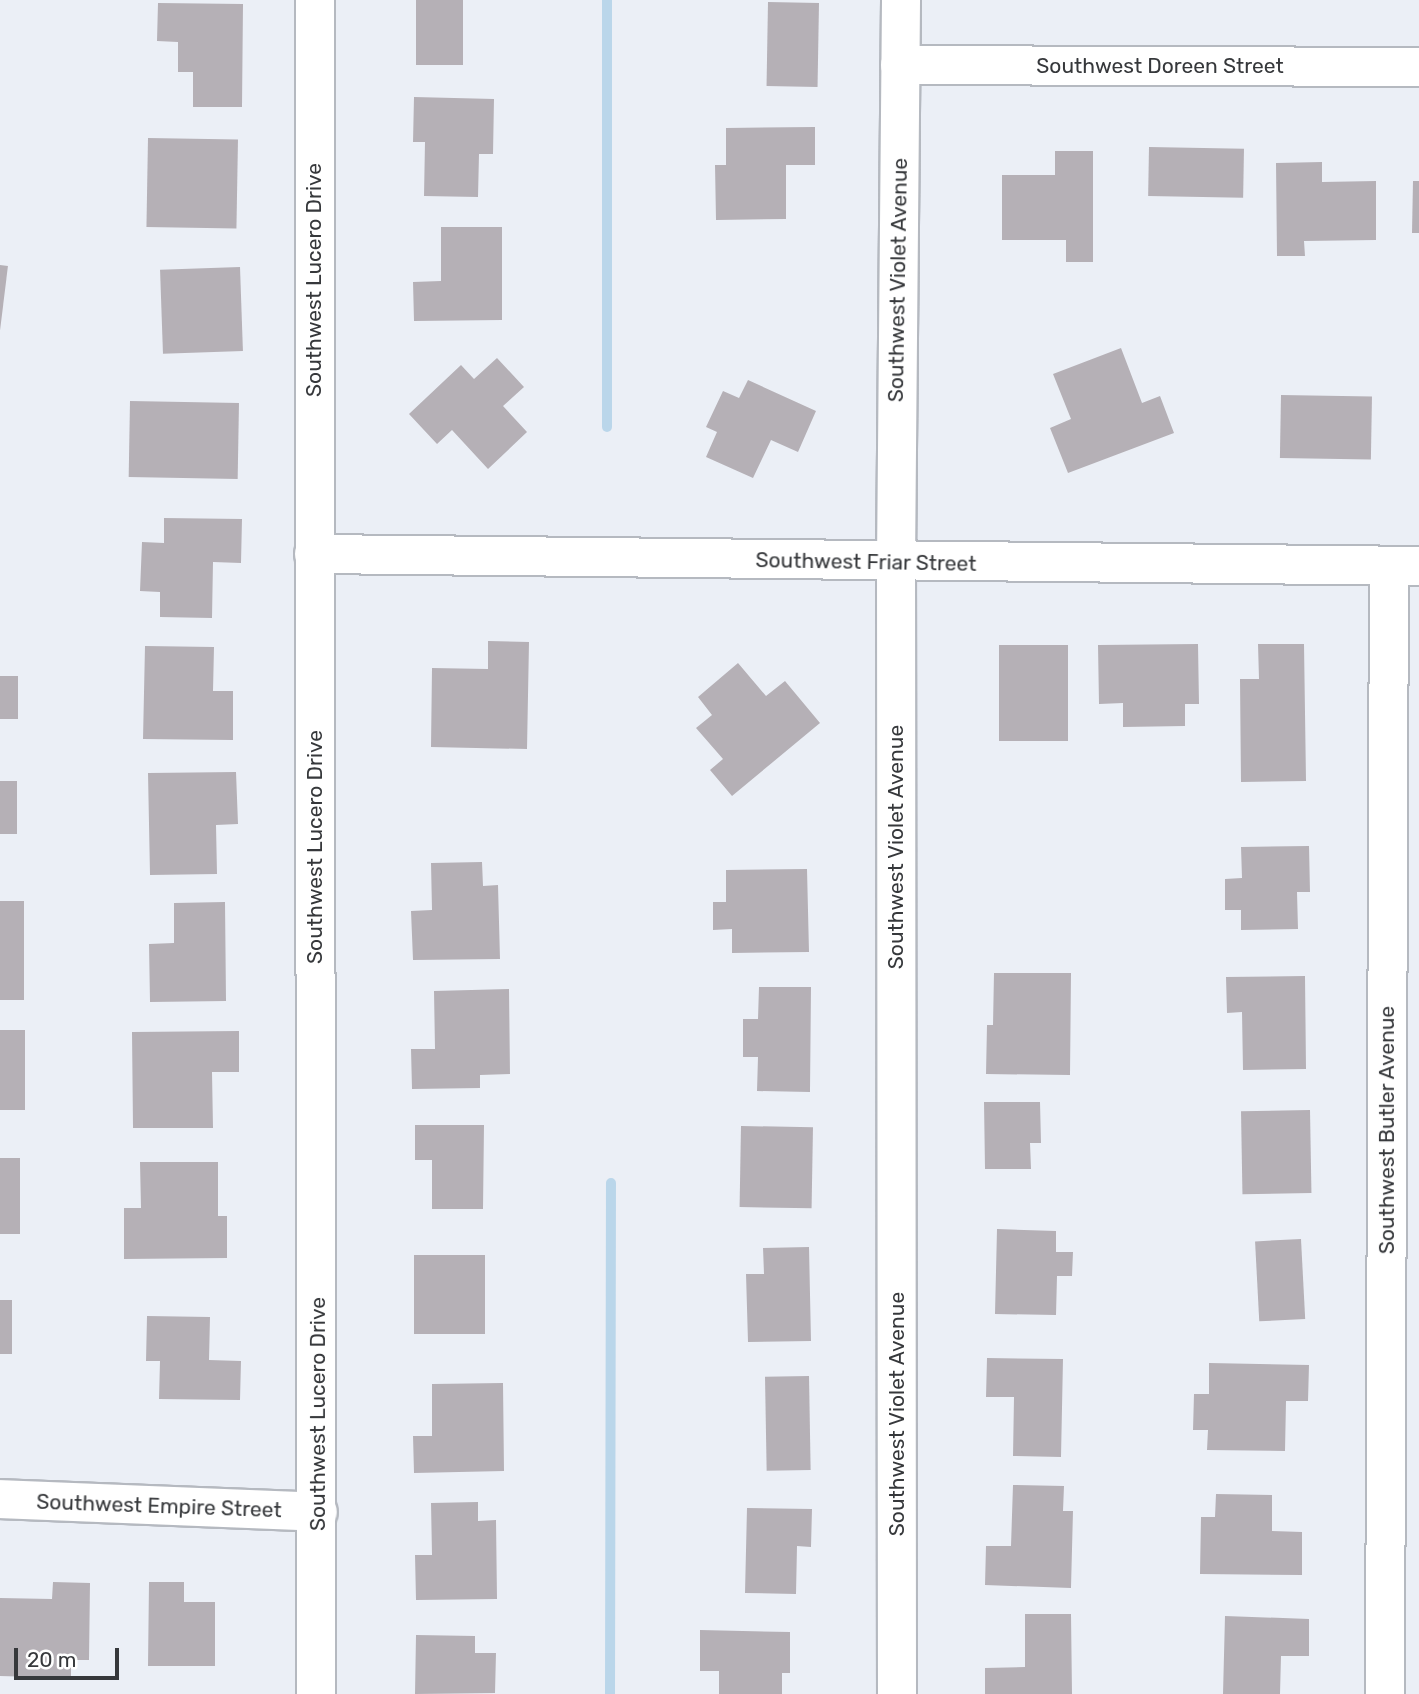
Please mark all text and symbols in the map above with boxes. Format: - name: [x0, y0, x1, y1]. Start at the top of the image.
- street label: Southwest Doreen Street: [1036, 53, 1284, 79]
- street label: Southwest Violet Avenue: [883, 157, 913, 403]
- street label: Southwest Lucero Drive: [301, 163, 327, 397]
- street label: Southwest Friar Street: [755, 547, 977, 577]
- street label: Southwest Violet Avenue: [883, 724, 909, 970]
- street label: Southwest Lucero Drive: [302, 730, 328, 964]
- street label: Southwest Butler Avenue: [1374, 1005, 1400, 1255]
- street label: Southwest Violet Avenue: [884, 1291, 910, 1537]
- street label: Southwest Lucero Drive: [305, 1297, 331, 1531]
- street label: Southwest Empire Street: [36, 1489, 282, 1523]
- scale bar: [18, 1634, 122, 1678]
- text: 20 m: [27, 1647, 76, 1672]

